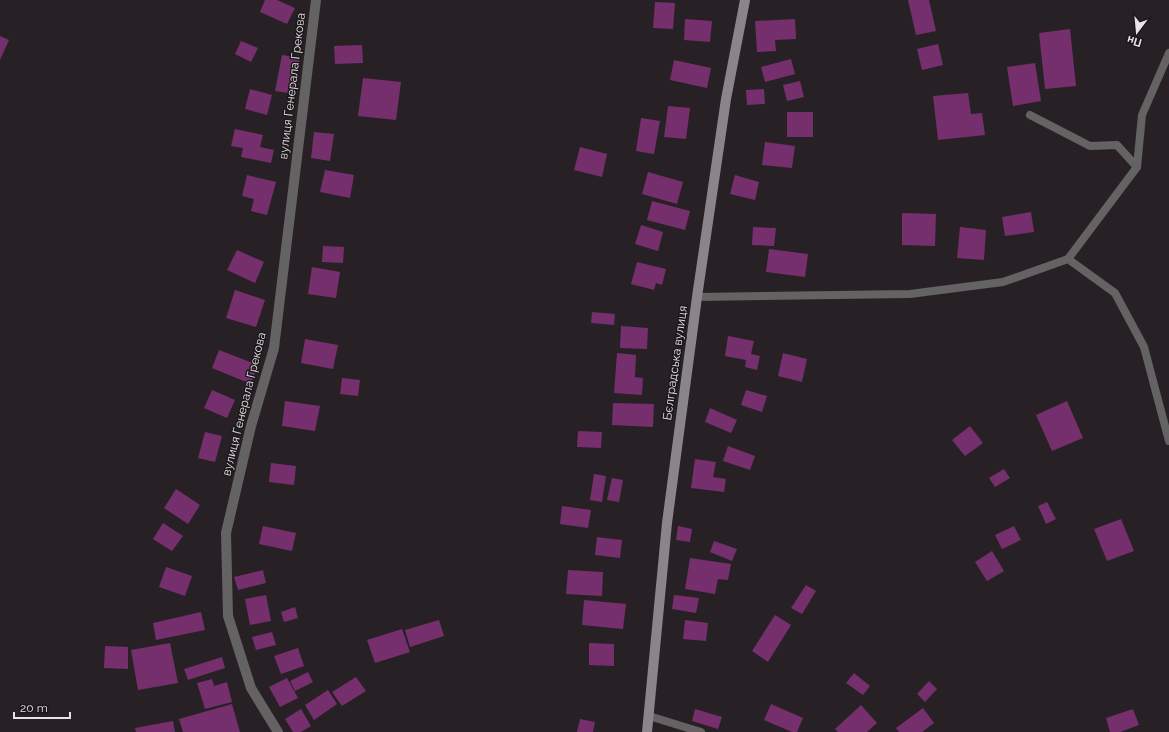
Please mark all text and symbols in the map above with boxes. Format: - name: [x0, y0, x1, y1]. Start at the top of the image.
- street label: вулиця Генерала Грекова: [276, 12, 308, 160]
- north arrow: [1117, 12, 1157, 52]
- text: Пн: [1126, 33, 1143, 49]
- street label: Бєлградська вулиця: [660, 305, 690, 421]
- street label: вулиця Генерала Грекова: [219, 331, 269, 477]
- scale bar: [14, 694, 70, 720]
- text: 20 m: [20, 701, 48, 715]

